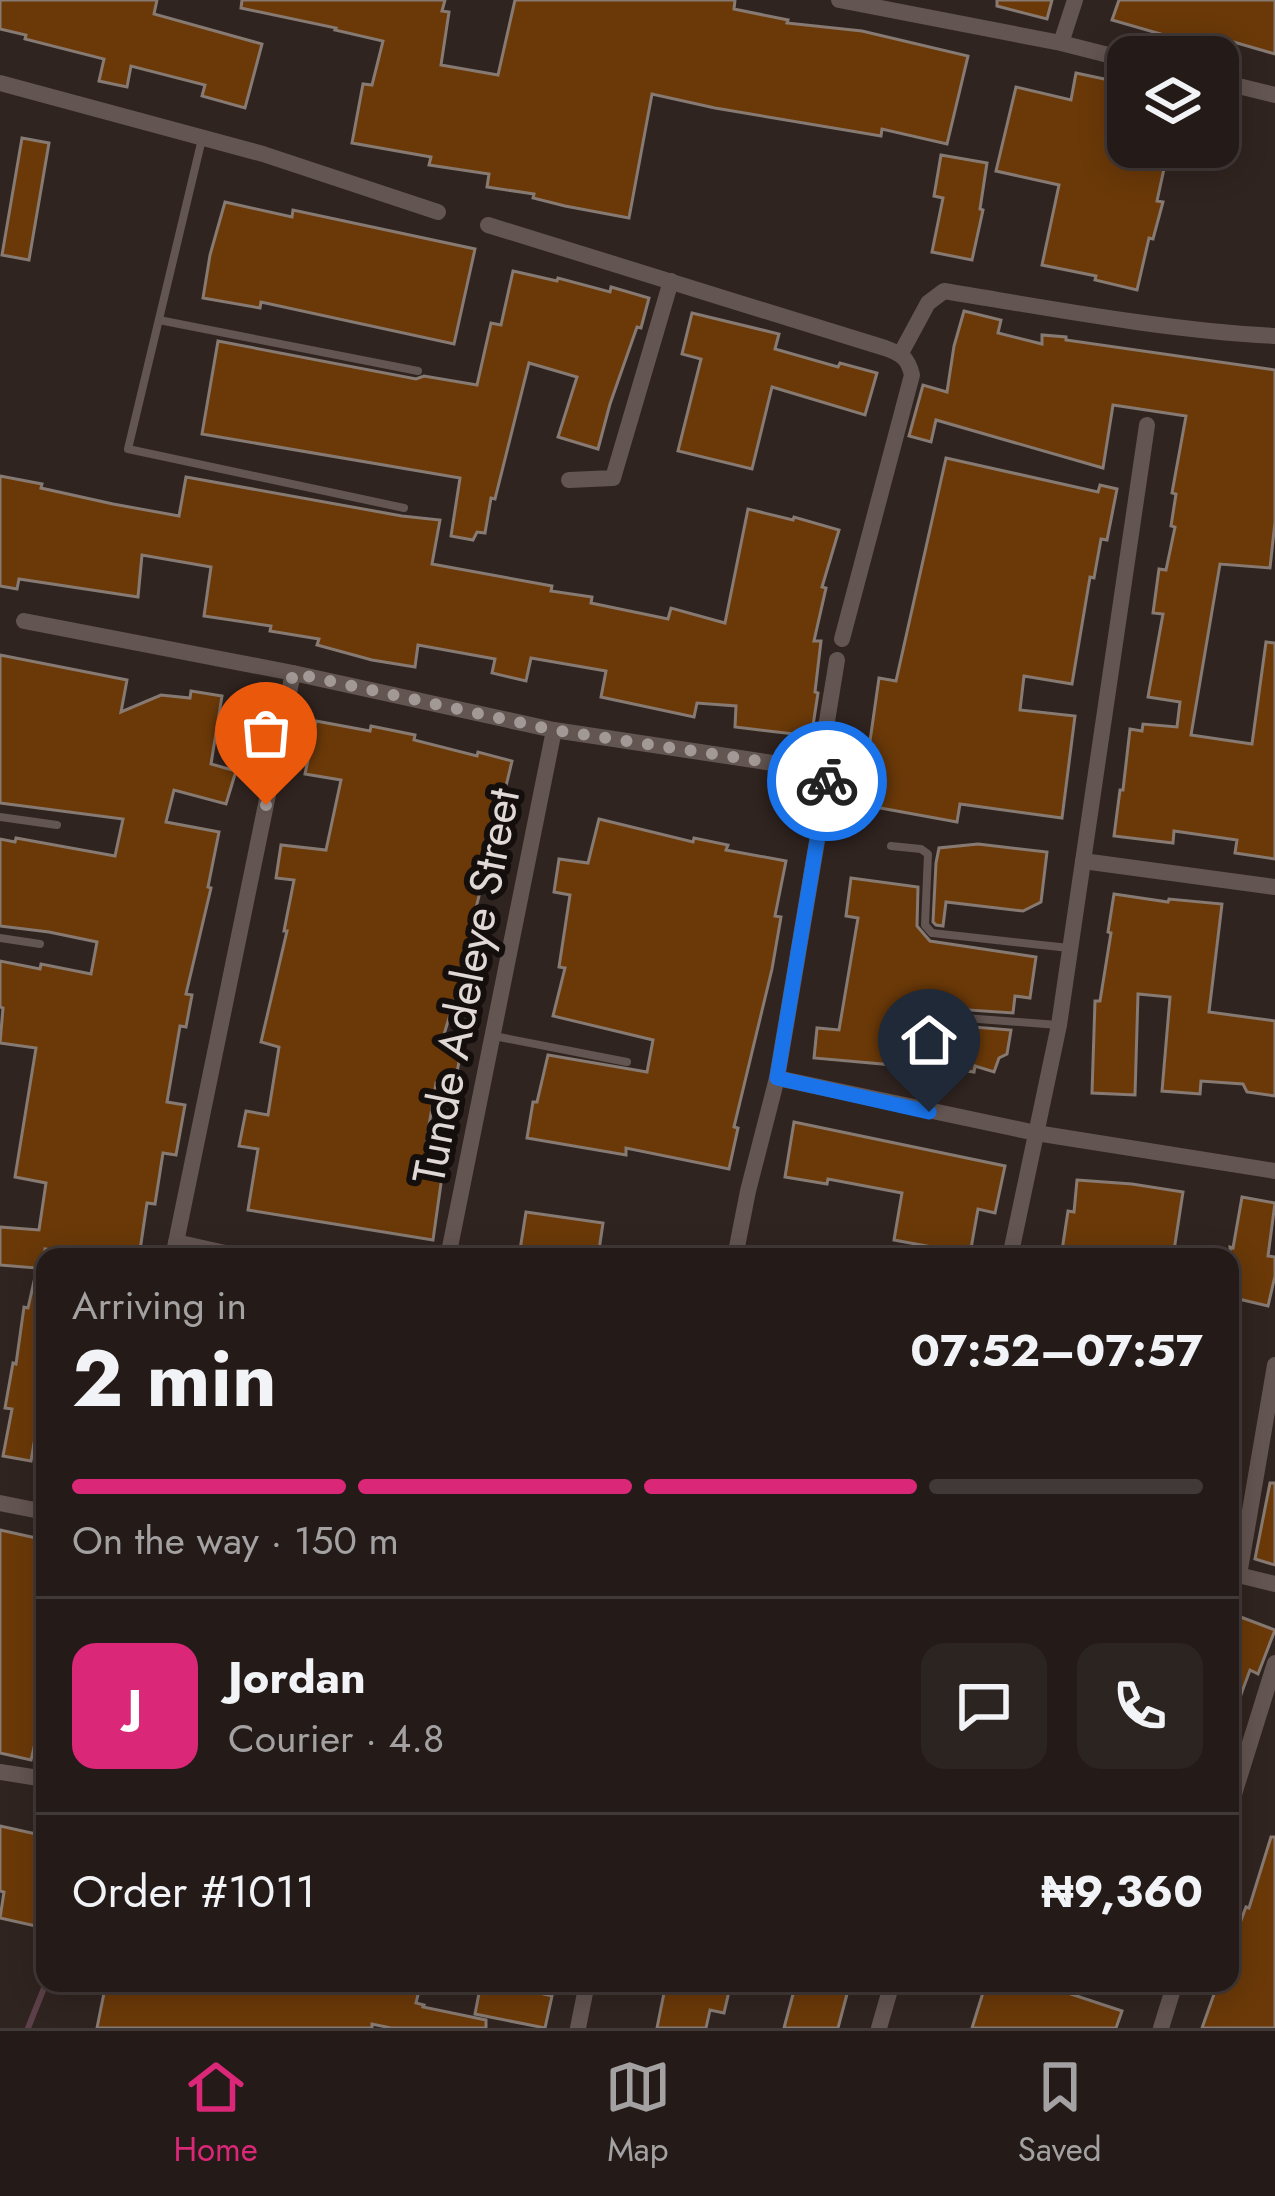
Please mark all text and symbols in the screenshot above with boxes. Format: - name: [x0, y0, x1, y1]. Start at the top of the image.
- map controls: [1107, 36, 1239, 168]
- button: layers: [1107, 36, 1239, 168]
- pin: [215, 682, 317, 805]
- icon: bag: [233, 700, 299, 766]
- courier: [767, 721, 887, 841]
- icon: bike: [794, 748, 860, 814]
- street label: Tunde Adeleye Street: [396, 783, 536, 1189]
- pin: [878, 989, 980, 1112]
- icon: home: [896, 1007, 962, 1073]
- text: Arriving in: [72, 1277, 247, 1334]
- text: 07:52–07:57: [910, 1318, 1203, 1383]
- text: 2 min: [72, 1323, 277, 1435]
- text: On the way · 150 m: [72, 1512, 399, 1569]
- button: chat: [921, 1643, 1047, 1769]
- button: phone: [1077, 1643, 1203, 1769]
- text: Jordan: [228, 1645, 366, 1710]
- text: J: [128, 1673, 142, 1738]
- text: Courier · 4.8: [228, 1710, 444, 1767]
- text: Order #1011: [72, 1859, 316, 1924]
- text: ₦9,360: [1041, 1859, 1203, 1924]
- tab: Home: [174, 2054, 258, 2173]
- tab: Map: [605, 2054, 671, 2173]
- tab: Saved: [1018, 2054, 1101, 2173]

